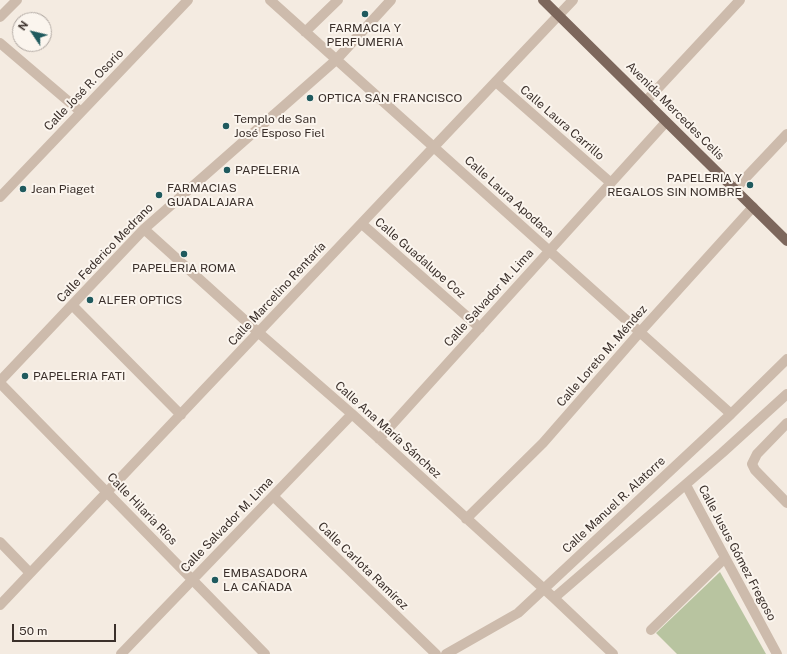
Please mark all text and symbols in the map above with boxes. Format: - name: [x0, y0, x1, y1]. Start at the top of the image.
- marker: FARMACIA Y PERFUMERIA: [360, 9, 370, 19]
- north arrow: [12, 12, 52, 52]
- text: N: [16, 19, 30, 33]
- place label: FARMACIA Y PERFUMERIA: [327, 21, 403, 49]
- street label: Calle José R. Osorio: [41, 46, 127, 134]
- street label: Avenida Mercedes Celis: [623, 59, 727, 163]
- street label: Calle Laura Carrillo: [517, 83, 607, 163]
- place label: OPTICA SAN FRANCISCO: [318, 91, 462, 105]
- marker: OPTICA SAN FRANCISCO: [305, 93, 315, 103]
- place label: Templo de San José Esposo Fiel: [234, 112, 325, 140]
- marker: Templo de San José Esposo Fiel: [221, 121, 231, 131]
- street label: Calle Laura Apodaca: [461, 153, 557, 241]
- place label: PAPELERIA: [235, 163, 300, 177]
- marker: PAPELERIA: [222, 165, 232, 175]
- place label: PAPELERIA Y REGALOS SIN NOMBRE: [607, 171, 742, 199]
- marker: PAPELERIA Y REGALOS SIN NOMBRE: [745, 180, 755, 190]
- place label: FARMACIAS GUADALAJARA: [167, 181, 254, 209]
- place label: Jean Piaget: [31, 182, 95, 196]
- marker: Jean Piaget: [18, 184, 28, 194]
- marker: FARMACIAS GUADALAJARA: [154, 190, 164, 200]
- street label: Calle Federico Medrano: [54, 200, 156, 306]
- street label: Calle Guadalupe Coz: [372, 215, 468, 301]
- street label: Calle Marcelino Rentaría: [225, 239, 329, 349]
- street label: Calle Salvador M. Lima: [441, 246, 537, 350]
- marker: PAPELERIA ROMA: [179, 249, 189, 259]
- place label: PAPELERIA ROMA: [132, 261, 236, 275]
- place label: ALFER OPTICS: [98, 293, 182, 307]
- marker: ALFER OPTICS: [85, 295, 95, 305]
- street label: Calle Loreto M. Méndez: [554, 302, 650, 410]
- place label: PAPELERIA FATI: [33, 369, 125, 383]
- marker: PAPELERIA FATI: [20, 371, 30, 381]
- street label: Calle Ana María Sánchez: [332, 378, 444, 482]
- street label: Calle Manuel R. Alatorre: [560, 454, 668, 556]
- street label: Calle Hilaria Ríos: [104, 470, 180, 548]
- street label: Calle Salvador M. Lima: [178, 474, 276, 576]
- street label: Calle Jusus Gómez Fregoso: [695, 483, 779, 623]
- street label: Calle Carlota Ramírez: [315, 519, 411, 613]
- place label: EMBASADORA LA CAÑADA: [223, 566, 308, 594]
- marker: EMBASADORA LA CAÑADA: [210, 575, 220, 585]
- scale bar: [14, 616, 118, 642]
- text: 50 m: [19, 624, 47, 638]

